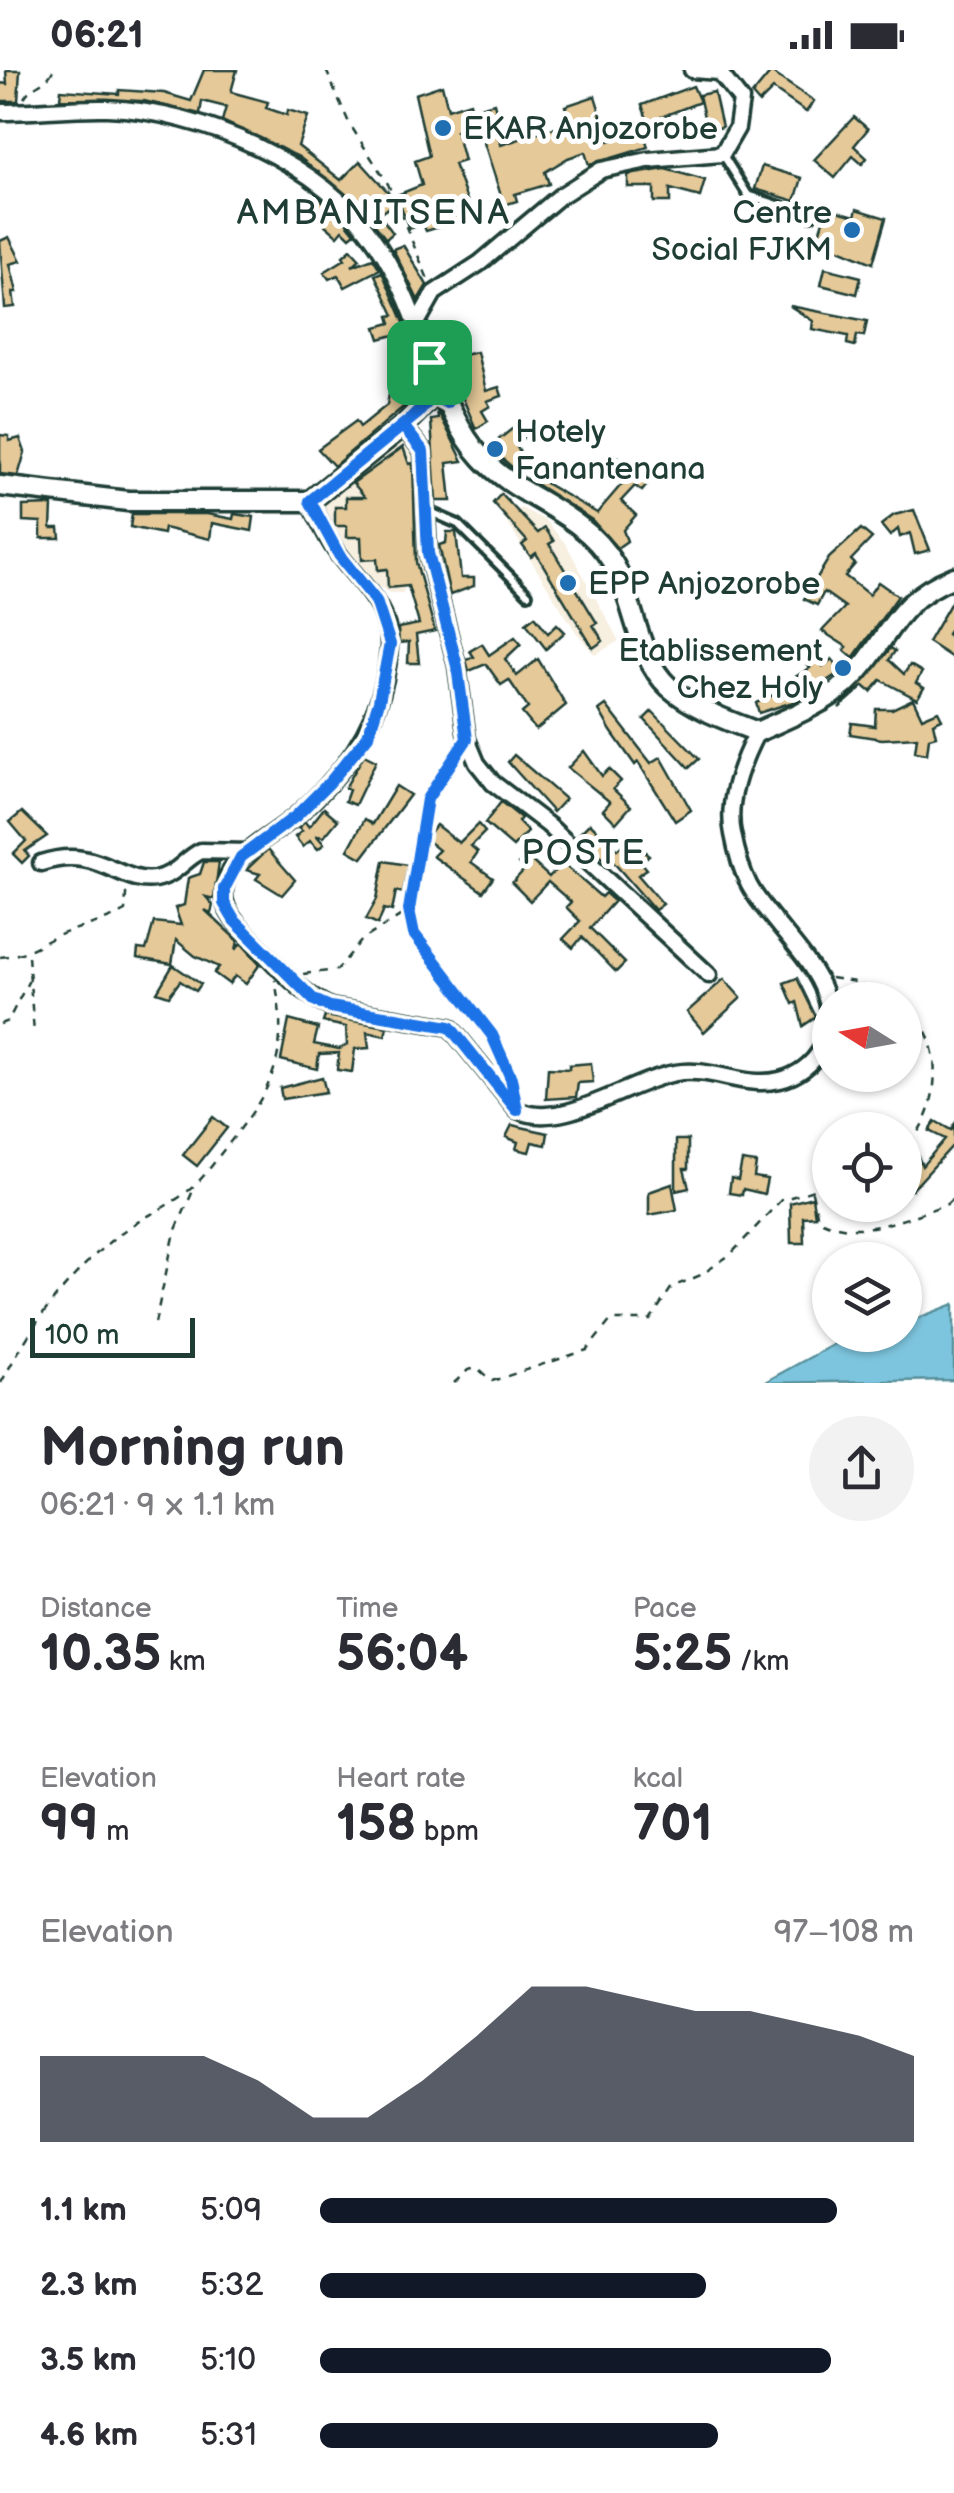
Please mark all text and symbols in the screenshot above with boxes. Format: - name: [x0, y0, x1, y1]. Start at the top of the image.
- text: 06:21: [50, 13, 144, 58]
- place label: EKAR Anjozorobe: [463, 110, 718, 149]
- marker: EKAR Anjozorobe: [432, 117, 454, 139]
- district label: AMBANITSENA: [237, 192, 511, 235]
- place label: Centre Social FJKM: [651, 194, 832, 270]
- marker: Centre Social FJKM: [841, 219, 863, 241]
- pin: [387, 320, 472, 405]
- icon: arrive: [402, 335, 457, 390]
- place label: Hotely Fanantenana: [515, 413, 706, 489]
- marker: Hotely Fanantenana: [484, 438, 506, 460]
- place label: EPP Anjozorobe: [588, 565, 820, 604]
- marker: EPP Anjozorobe: [557, 572, 579, 594]
- place label: Etablissement Chez Holy: [618, 632, 824, 708]
- marker: Etablissement Chez Holy: [832, 657, 854, 679]
- district label: POSTE: [521, 832, 647, 875]
- north arrow: [812, 982, 922, 1092]
- map controls: [812, 982, 922, 1352]
- button: locate: [812, 1112, 922, 1222]
- button: layers: [812, 1242, 922, 1352]
- scale bar: [30, 1313, 195, 1358]
- text: 100 m: [45, 1319, 119, 1352]
- text: Morning run: [40, 1415, 345, 1482]
- button: share: [809, 1416, 914, 1521]
- text: 06:21 · 9 × 1.1 km: [40, 1486, 275, 1525]
- text: Distance: [40, 1592, 152, 1625]
- text: Time: [336, 1592, 398, 1625]
- text: Pace: [633, 1592, 697, 1625]
- text: 10.35: [40, 1625, 161, 1685]
- text: 56:04: [336, 1625, 468, 1685]
- text: 5:25: [633, 1625, 732, 1685]
- text: km: [161, 1645, 206, 1678]
- text: /km: [732, 1645, 789, 1678]
- text: Elevation: [40, 1762, 157, 1795]
- text: Heart rate: [336, 1762, 466, 1795]
- text: kcal: [633, 1762, 683, 1795]
- text: 99: [40, 1795, 99, 1855]
- text: 158: [336, 1795, 416, 1855]
- text: 701: [633, 1795, 712, 1855]
- text: m: [99, 1815, 129, 1848]
- text: bpm: [416, 1815, 479, 1848]
- text: Elevation: [40, 1913, 173, 1952]
- text: 97–108 m: [774, 1913, 914, 1952]
- text: 1.1 km: [40, 2191, 127, 2230]
- text: 5:09: [200, 2191, 262, 2230]
- text: 2.3 km: [40, 2266, 138, 2305]
- text: 5:32: [200, 2266, 263, 2305]
- text: 3.5 km: [40, 2341, 137, 2380]
- text: 5:10: [200, 2341, 256, 2380]
- text: 4.6 km: [40, 2416, 138, 2455]
- text: 5:31: [200, 2416, 257, 2455]

